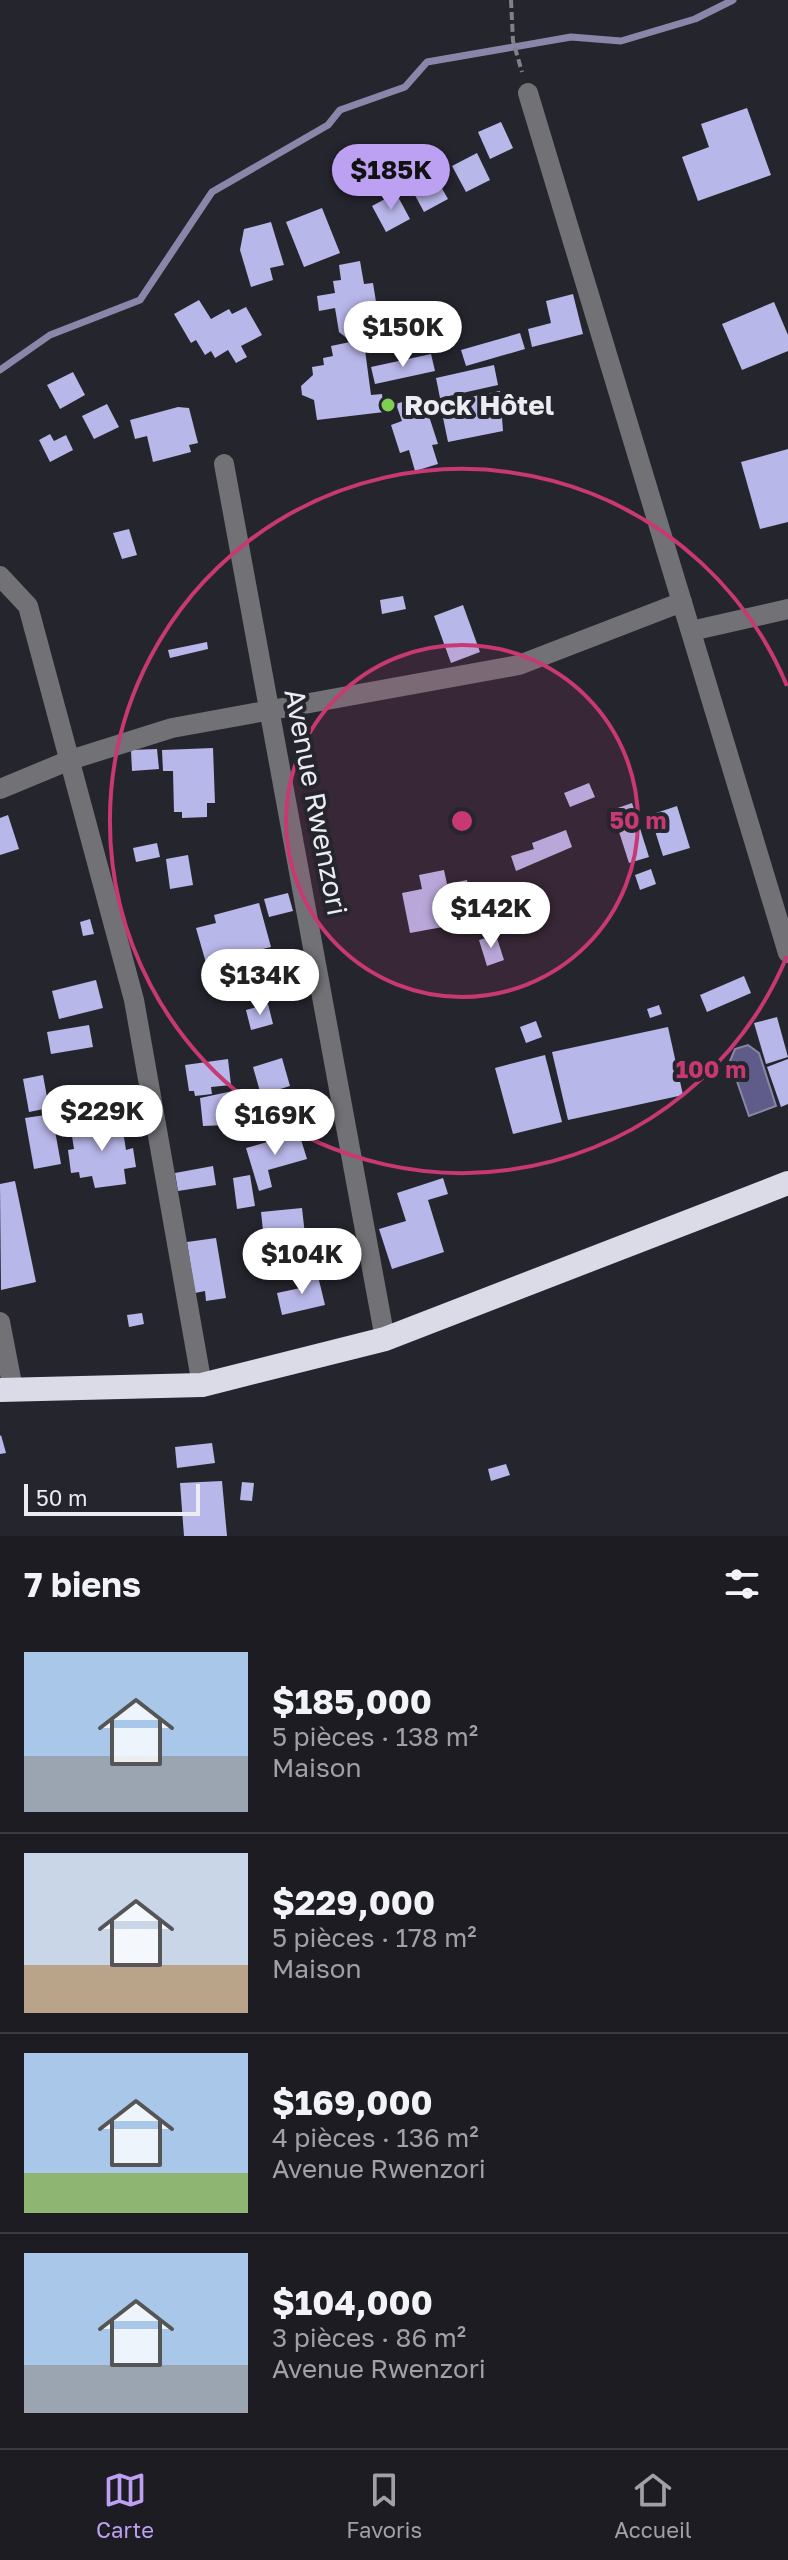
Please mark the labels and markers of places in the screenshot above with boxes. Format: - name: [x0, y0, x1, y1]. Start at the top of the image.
- pin: $185K: [335, 144, 447, 212]
- pin: $150K: [347, 301, 459, 369]
- place label: Rock Hôtel: [404, 388, 554, 421]
- marker: Rock Hôtel: [379, 396, 397, 414]
- centre of rings: [448, 807, 476, 835]
- pin: $142K: [435, 882, 547, 950]
- pin: $134K: [204, 949, 316, 1017]
- pin: $229K: [46, 1085, 158, 1153]
- pin: $169K: [219, 1089, 331, 1157]
- pin: $104K: [246, 1228, 358, 1296]

